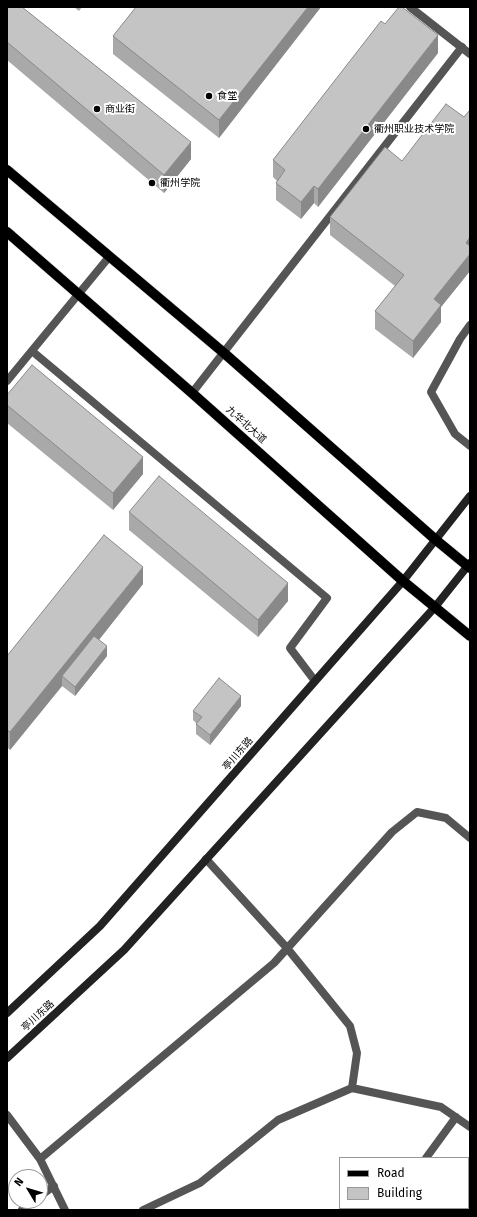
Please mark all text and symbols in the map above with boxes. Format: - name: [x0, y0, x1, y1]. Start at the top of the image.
- place label: 食堂: [217, 90, 237, 102]
- marker: 食堂: [204, 91, 214, 101]
- place label: 商业街: [105, 103, 135, 115]
- marker: 商业街: [92, 104, 102, 114]
- place label: 衢州职业技术学院: [374, 123, 454, 135]
- marker: 衢州职业技术学院: [361, 124, 371, 134]
- place label: 衢州学院: [160, 177, 200, 189]
- marker: 衢州学院: [147, 178, 157, 188]
- street label: 九华北大道: [223, 404, 269, 446]
- street label: 亭川东路: [220, 735, 256, 773]
- street label: 亭川东路: [19, 998, 57, 1034]
- legend: [339, 1157, 469, 1209]
- text: Road: [377, 1166, 405, 1180]
- north arrow: [8, 1169, 48, 1209]
- text: N: [12, 1175, 26, 1189]
- text: Building: [377, 1186, 422, 1200]

